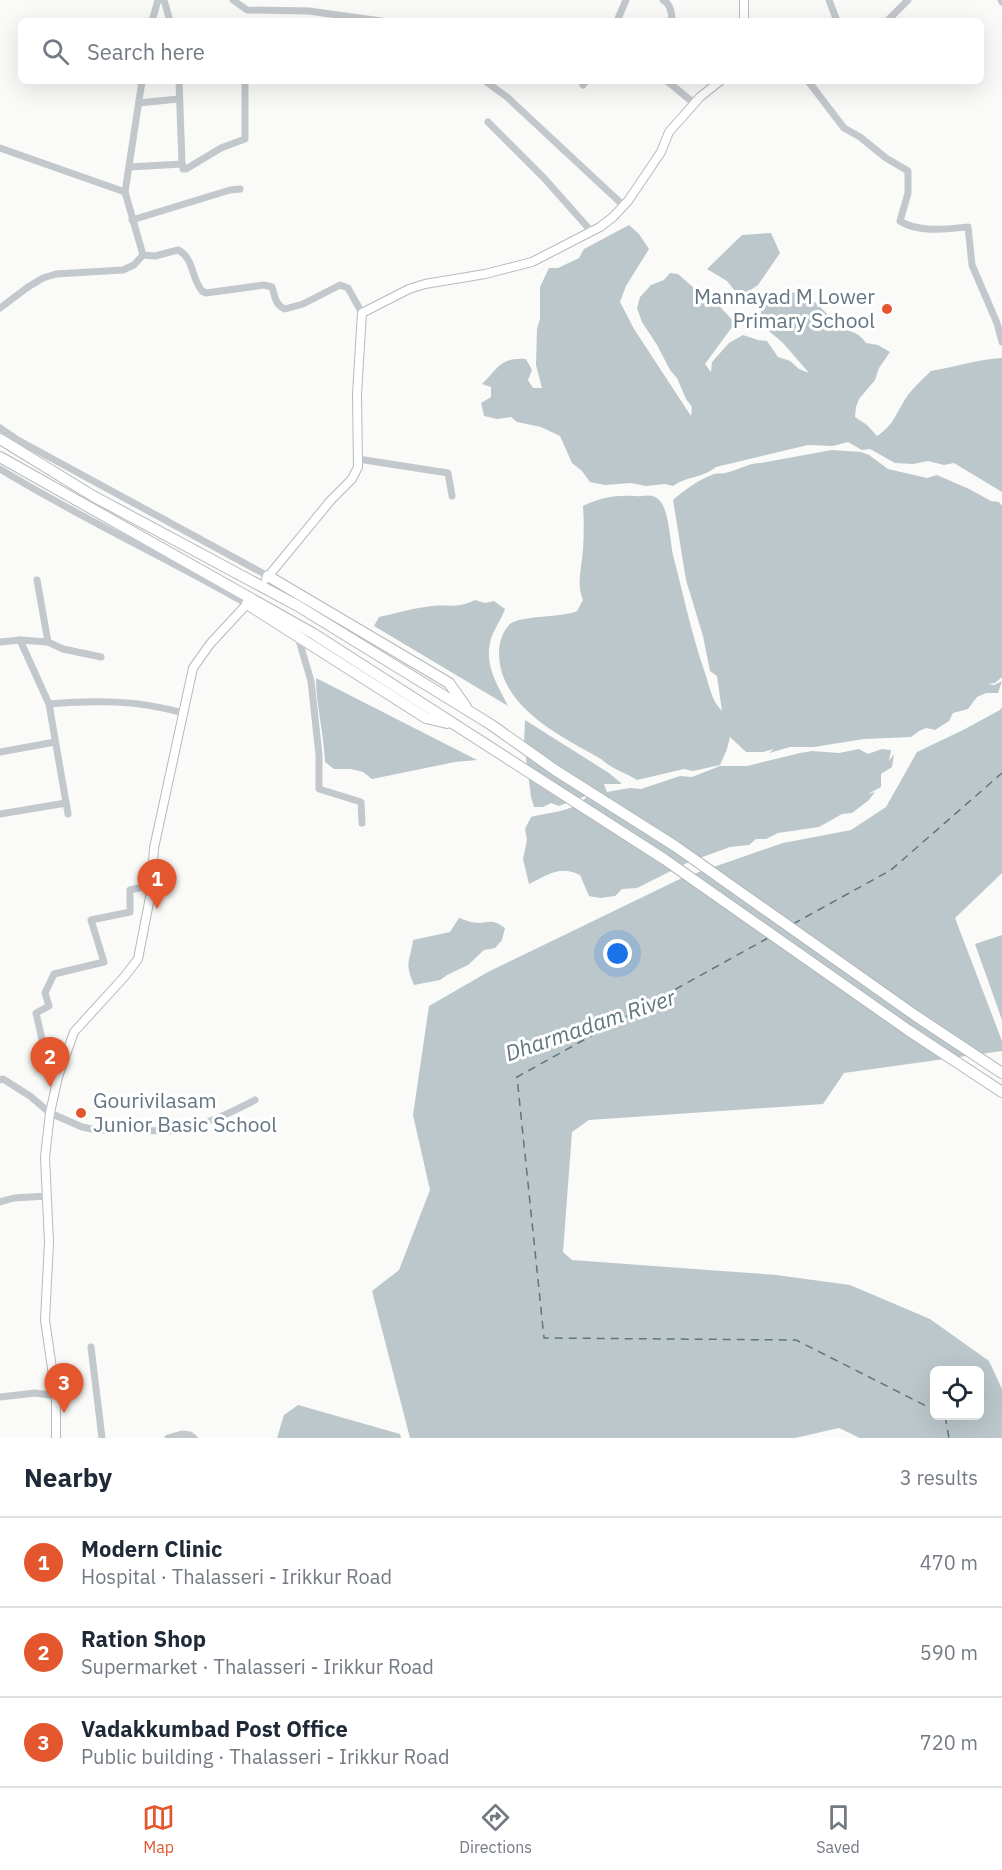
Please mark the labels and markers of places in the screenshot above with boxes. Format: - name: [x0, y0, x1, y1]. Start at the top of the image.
- place label: Mannayad M Lower Primary School: [694, 282, 875, 334]
- marker: Mannayad M Lower Primary School: [880, 302, 894, 316]
- pin: 1: [138, 860, 176, 909]
- pin: 2: [31, 1038, 70, 1087]
- place label: Gourivilasam Junior Basic School: [93, 1086, 277, 1138]
- marker: Gourivilasam Junior Basic School: [74, 1106, 88, 1120]
- pin: 3: [44, 1364, 84, 1413]

